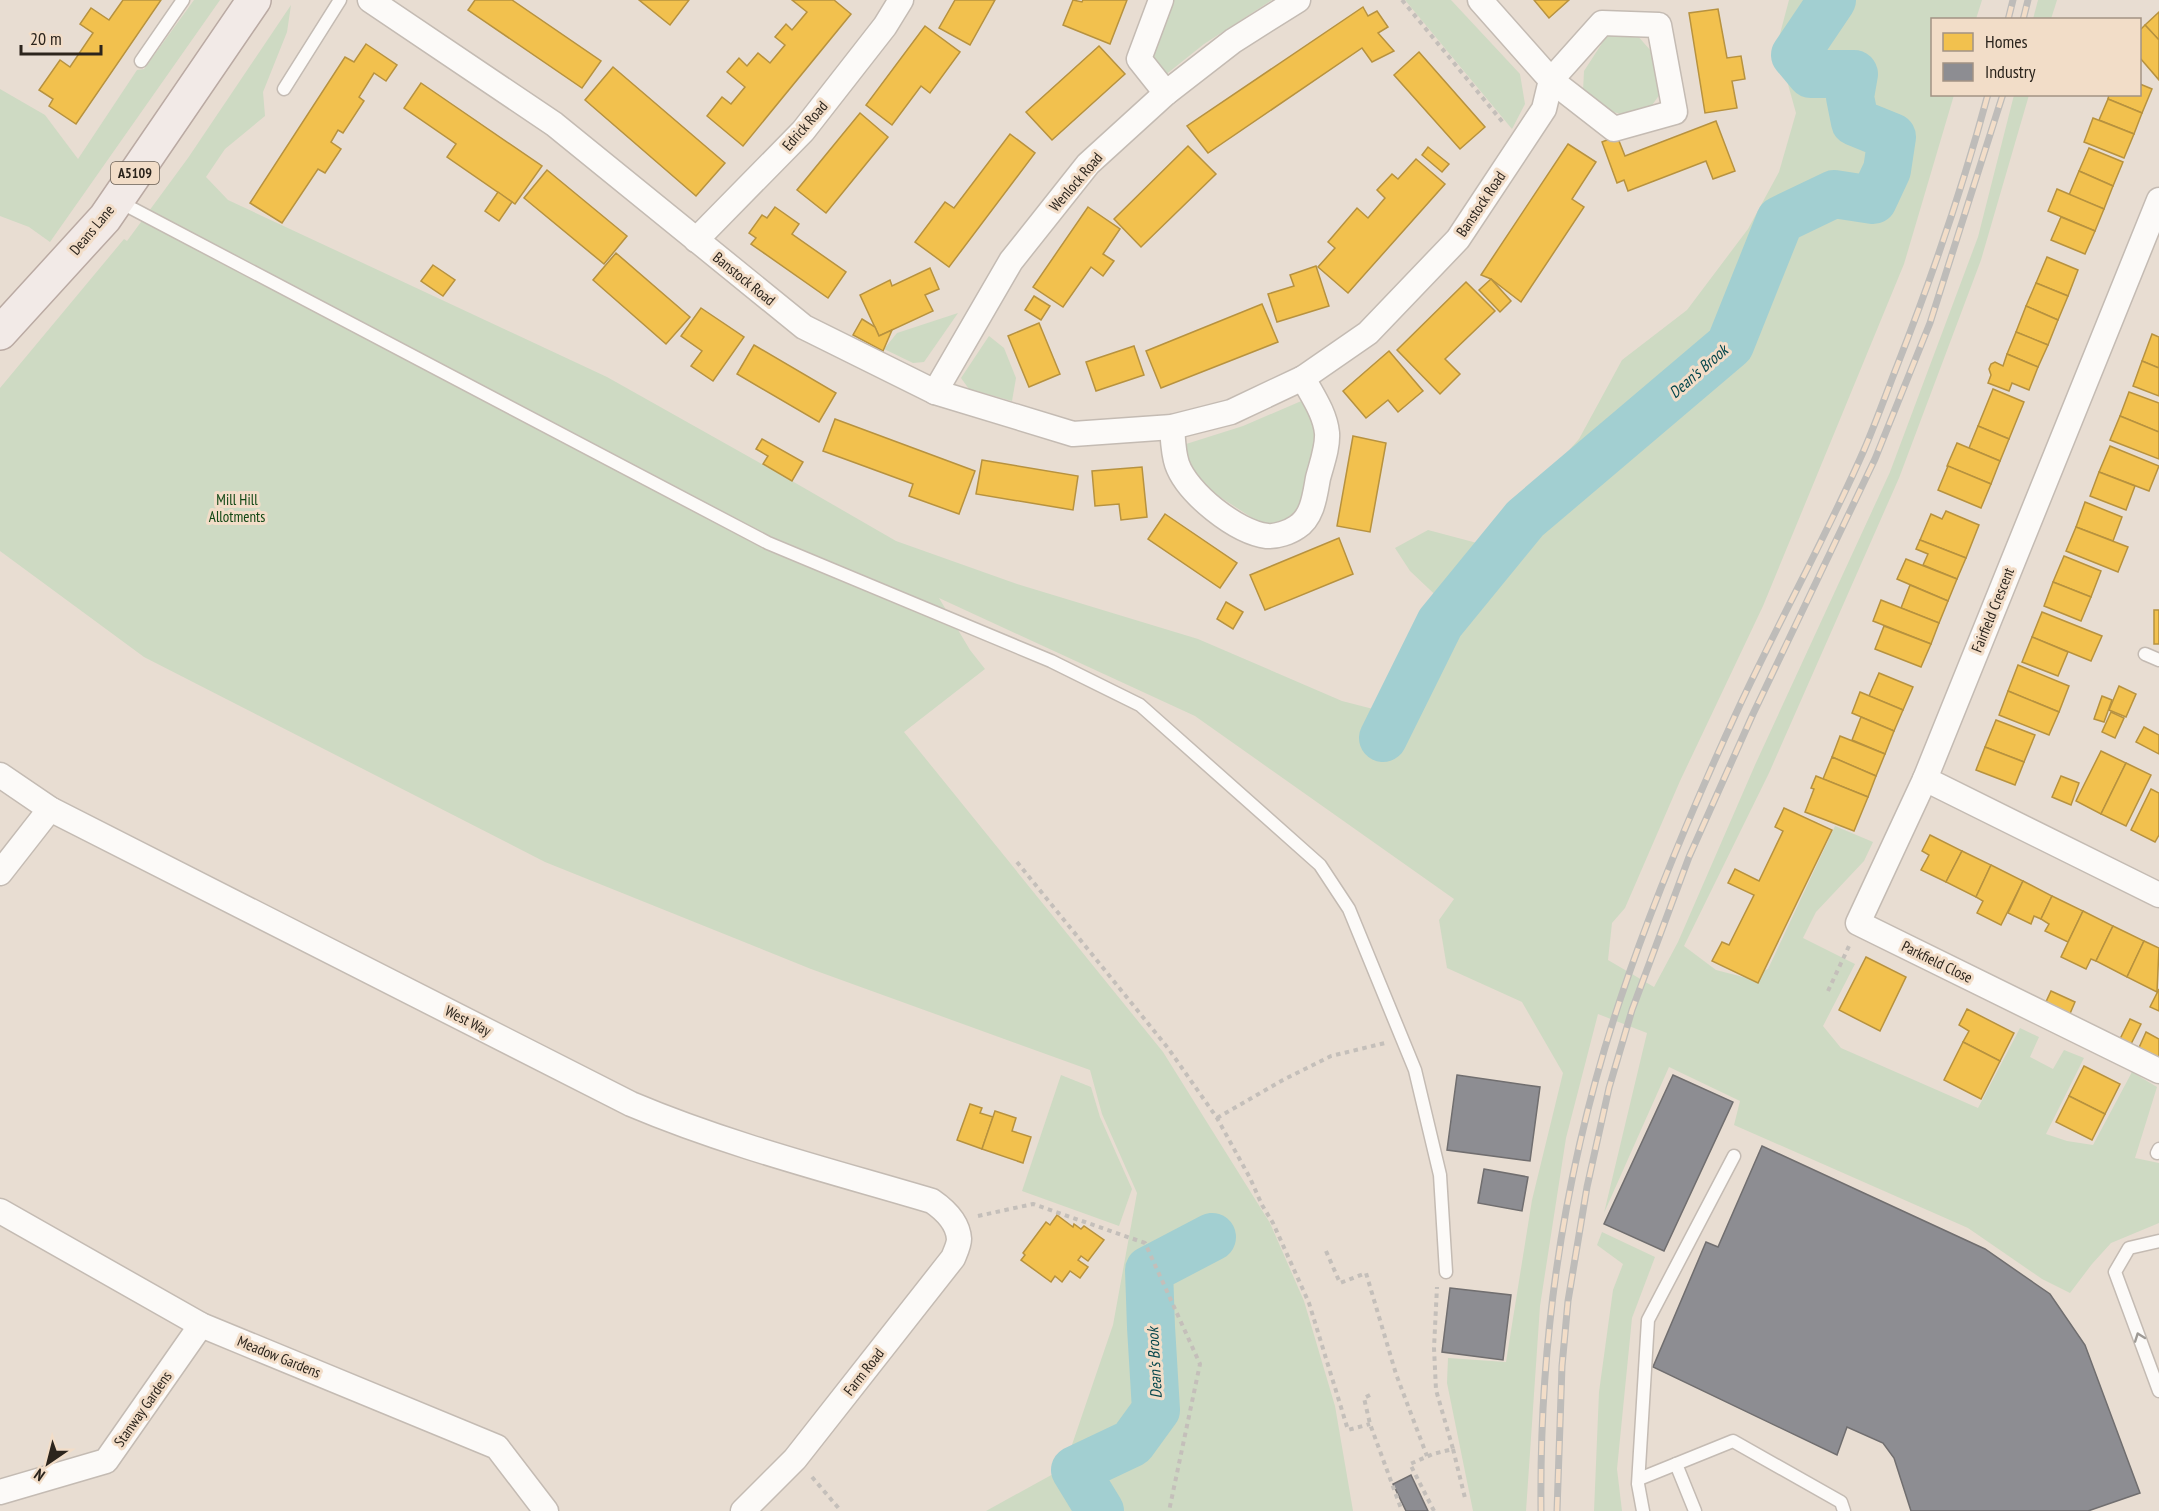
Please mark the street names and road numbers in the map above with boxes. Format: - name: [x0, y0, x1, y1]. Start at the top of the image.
- street label: Edrick Road: [778, 97, 831, 154]
- street label: Wenlock Road: [1045, 148, 1106, 215]
- road number: A5109: [111, 162, 159, 184]
- street label: Banstock Road: [1452, 167, 1509, 240]
- street label: Deans Lane: [65, 201, 118, 259]
- street label: Banstock Road: [709, 248, 779, 310]
- street label: Fairfield Crescent: [1967, 565, 2018, 655]
- street label: Parkfield Close: [1899, 936, 1976, 987]
- street label: West Way: [442, 1001, 495, 1040]
- street label: Meadow Gardens: [235, 1331, 324, 1382]
- street label: Farm Road: [839, 1344, 888, 1399]
- street label: Stanway Gardens: [110, 1367, 176, 1450]

